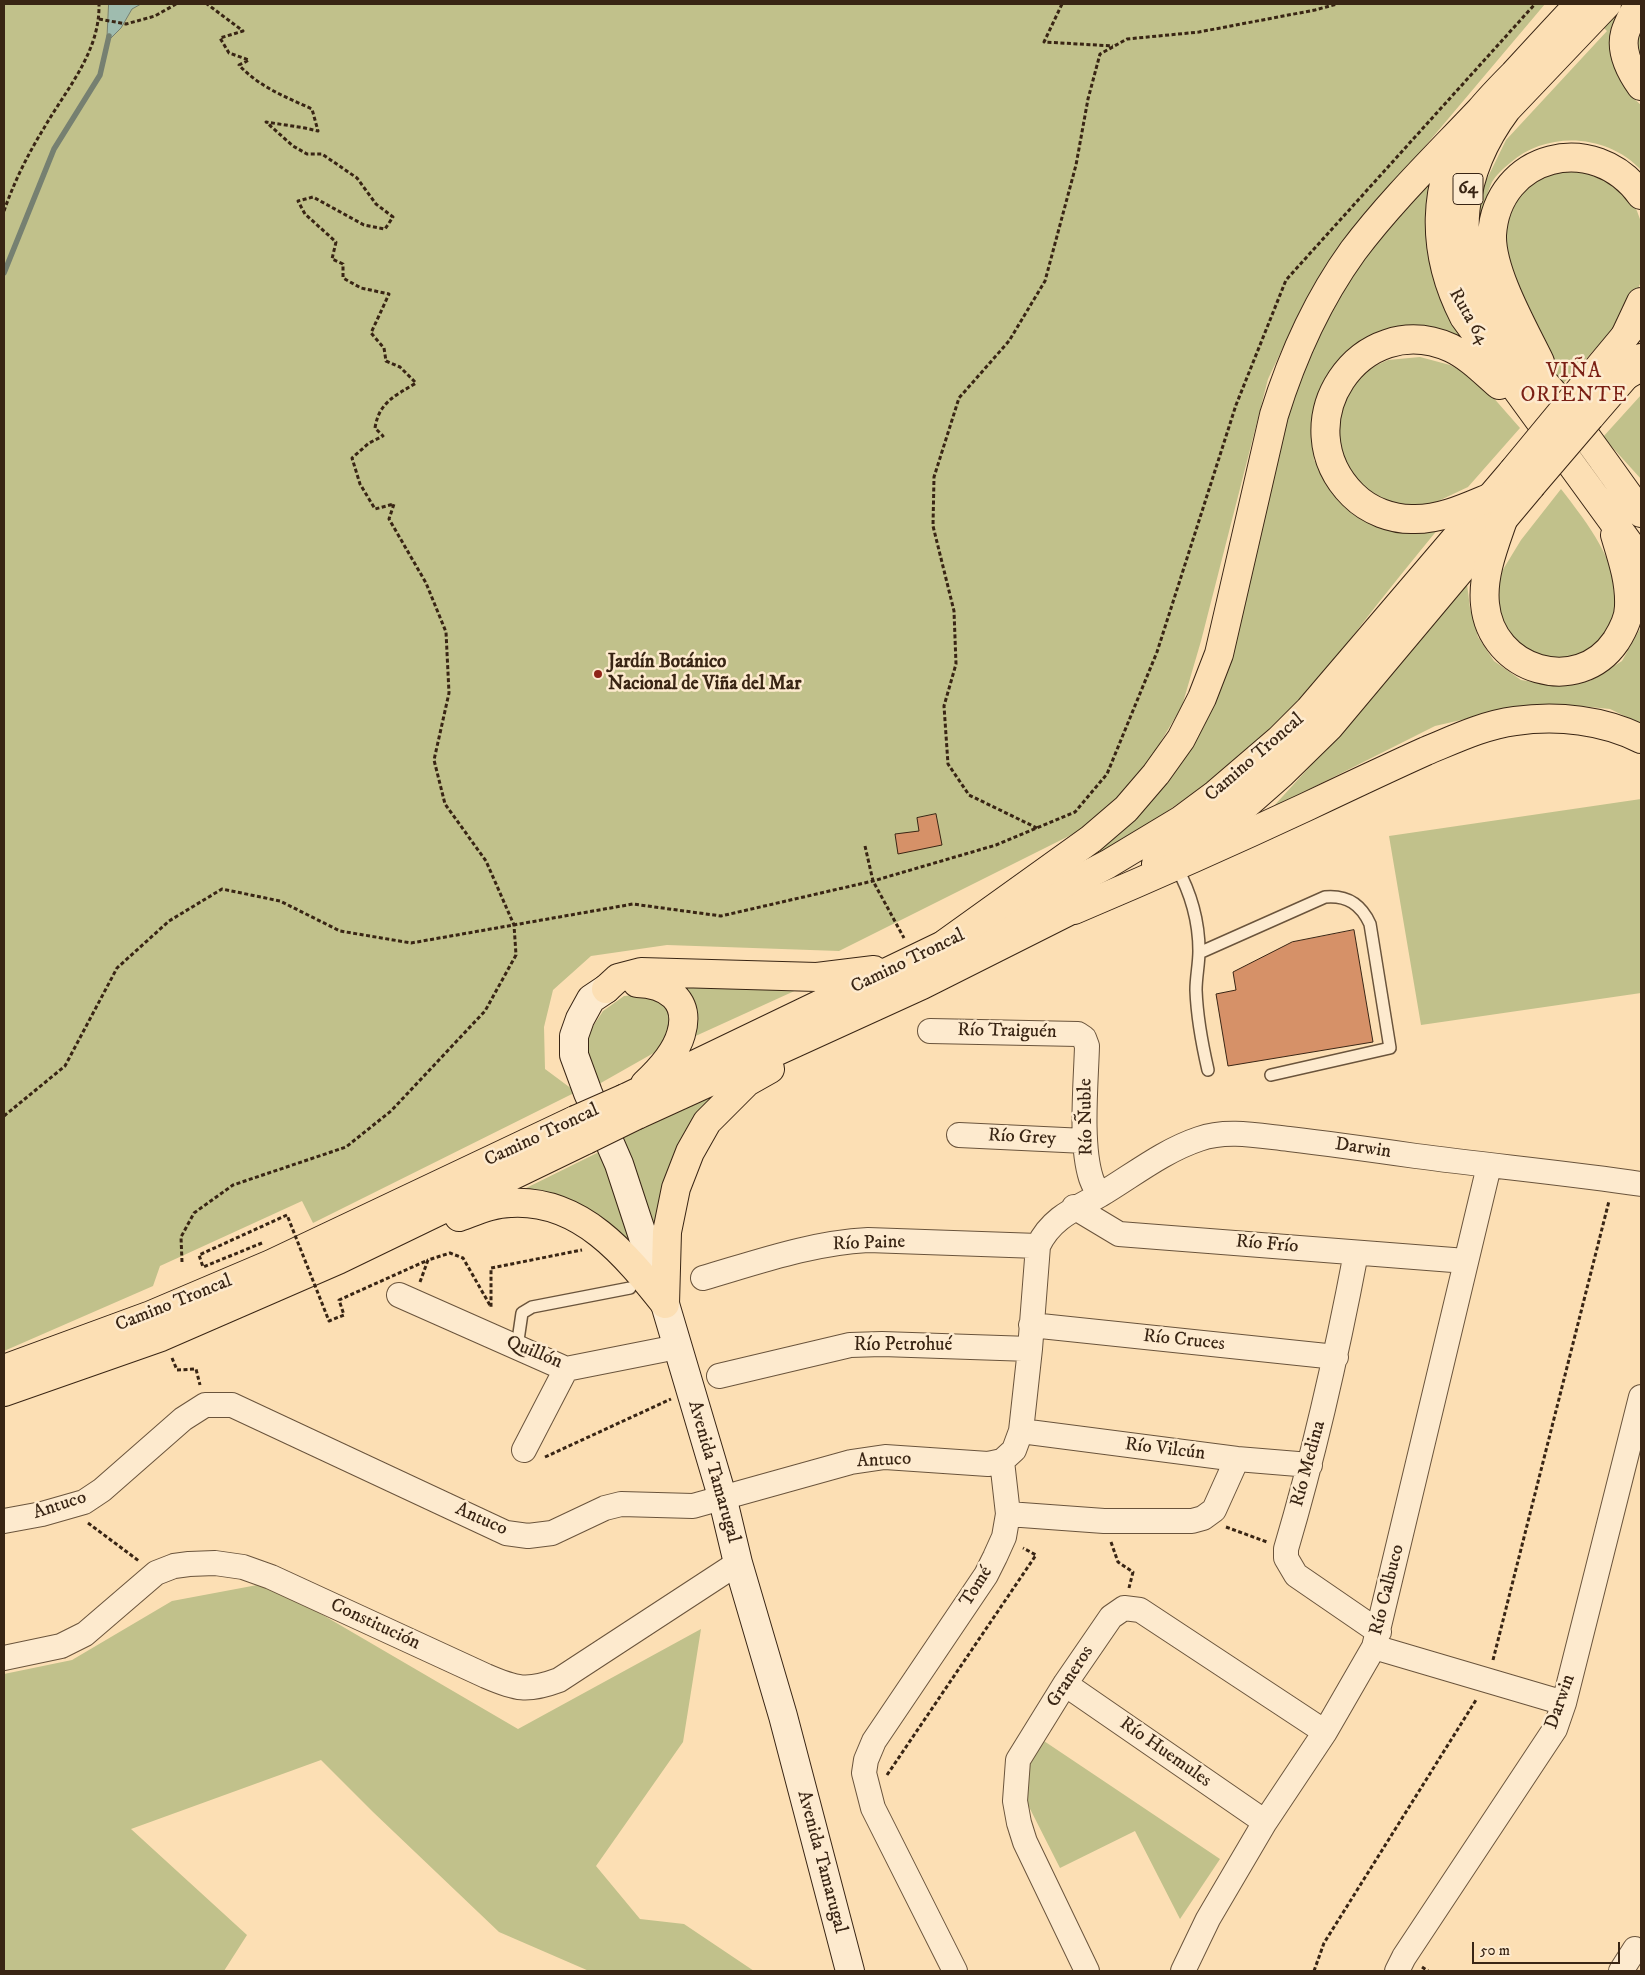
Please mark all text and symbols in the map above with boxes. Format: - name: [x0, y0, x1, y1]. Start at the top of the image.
- road number: 64: [1453, 173, 1483, 204]
- street label: Ruta 64: [1443, 285, 1493, 349]
- district label: VIÑA ORIENTE: [1520, 360, 1628, 410]
- place label: Jardín Botánico Nacional de Viña del Mar: [608, 652, 801, 696]
- marker: Jardín Botánico Nacional de Viña del Mar: [592, 668, 604, 680]
- street label: Camino Troncal: [1201, 709, 1309, 807]
- street label: Camino Troncal: [847, 925, 969, 999]
- street label: Río Traiguén: [957, 1020, 1057, 1044]
- street label: Río Ñuble: [1075, 1078, 1099, 1156]
- street label: Camino Troncal: [481, 1100, 603, 1172]
- street label: Río Grey: [987, 1125, 1057, 1151]
- street label: Darwin: [1333, 1134, 1393, 1164]
- street label: Río Paine: [832, 1231, 906, 1257]
- street label: Río Frío: [1235, 1231, 1299, 1259]
- street label: Camino Troncal: [112, 1270, 236, 1338]
- street label: Río Cruces: [1142, 1325, 1226, 1357]
- street label: Quillón: [503, 1331, 565, 1375]
- street label: Río Petrohué: [854, 1335, 952, 1357]
- street label: Avenida Tamarugal: [682, 1398, 744, 1546]
- street label: Río Medina: [1287, 1418, 1331, 1510]
- street label: Río Vilcún: [1124, 1434, 1206, 1466]
- street label: Antuco: [856, 1448, 912, 1474]
- street label: Antuco: [31, 1487, 89, 1525]
- street label: Antuco: [451, 1498, 511, 1542]
- street label: Río Calbuco: [1366, 1542, 1410, 1638]
- street label: Tomé: [956, 1562, 998, 1612]
- street label: Constitución: [326, 1594, 424, 1656]
- street label: Graneros: [1043, 1642, 1099, 1712]
- street label: Darwin: [1541, 1672, 1581, 1732]
- street label: Río Huemules: [1115, 1713, 1215, 1793]
- street label: Avenida Tamarugal: [791, 1788, 851, 1936]
- scale bar: [1475, 1932, 1622, 1964]
- text: 50 m: [1480, 1941, 1510, 1960]

